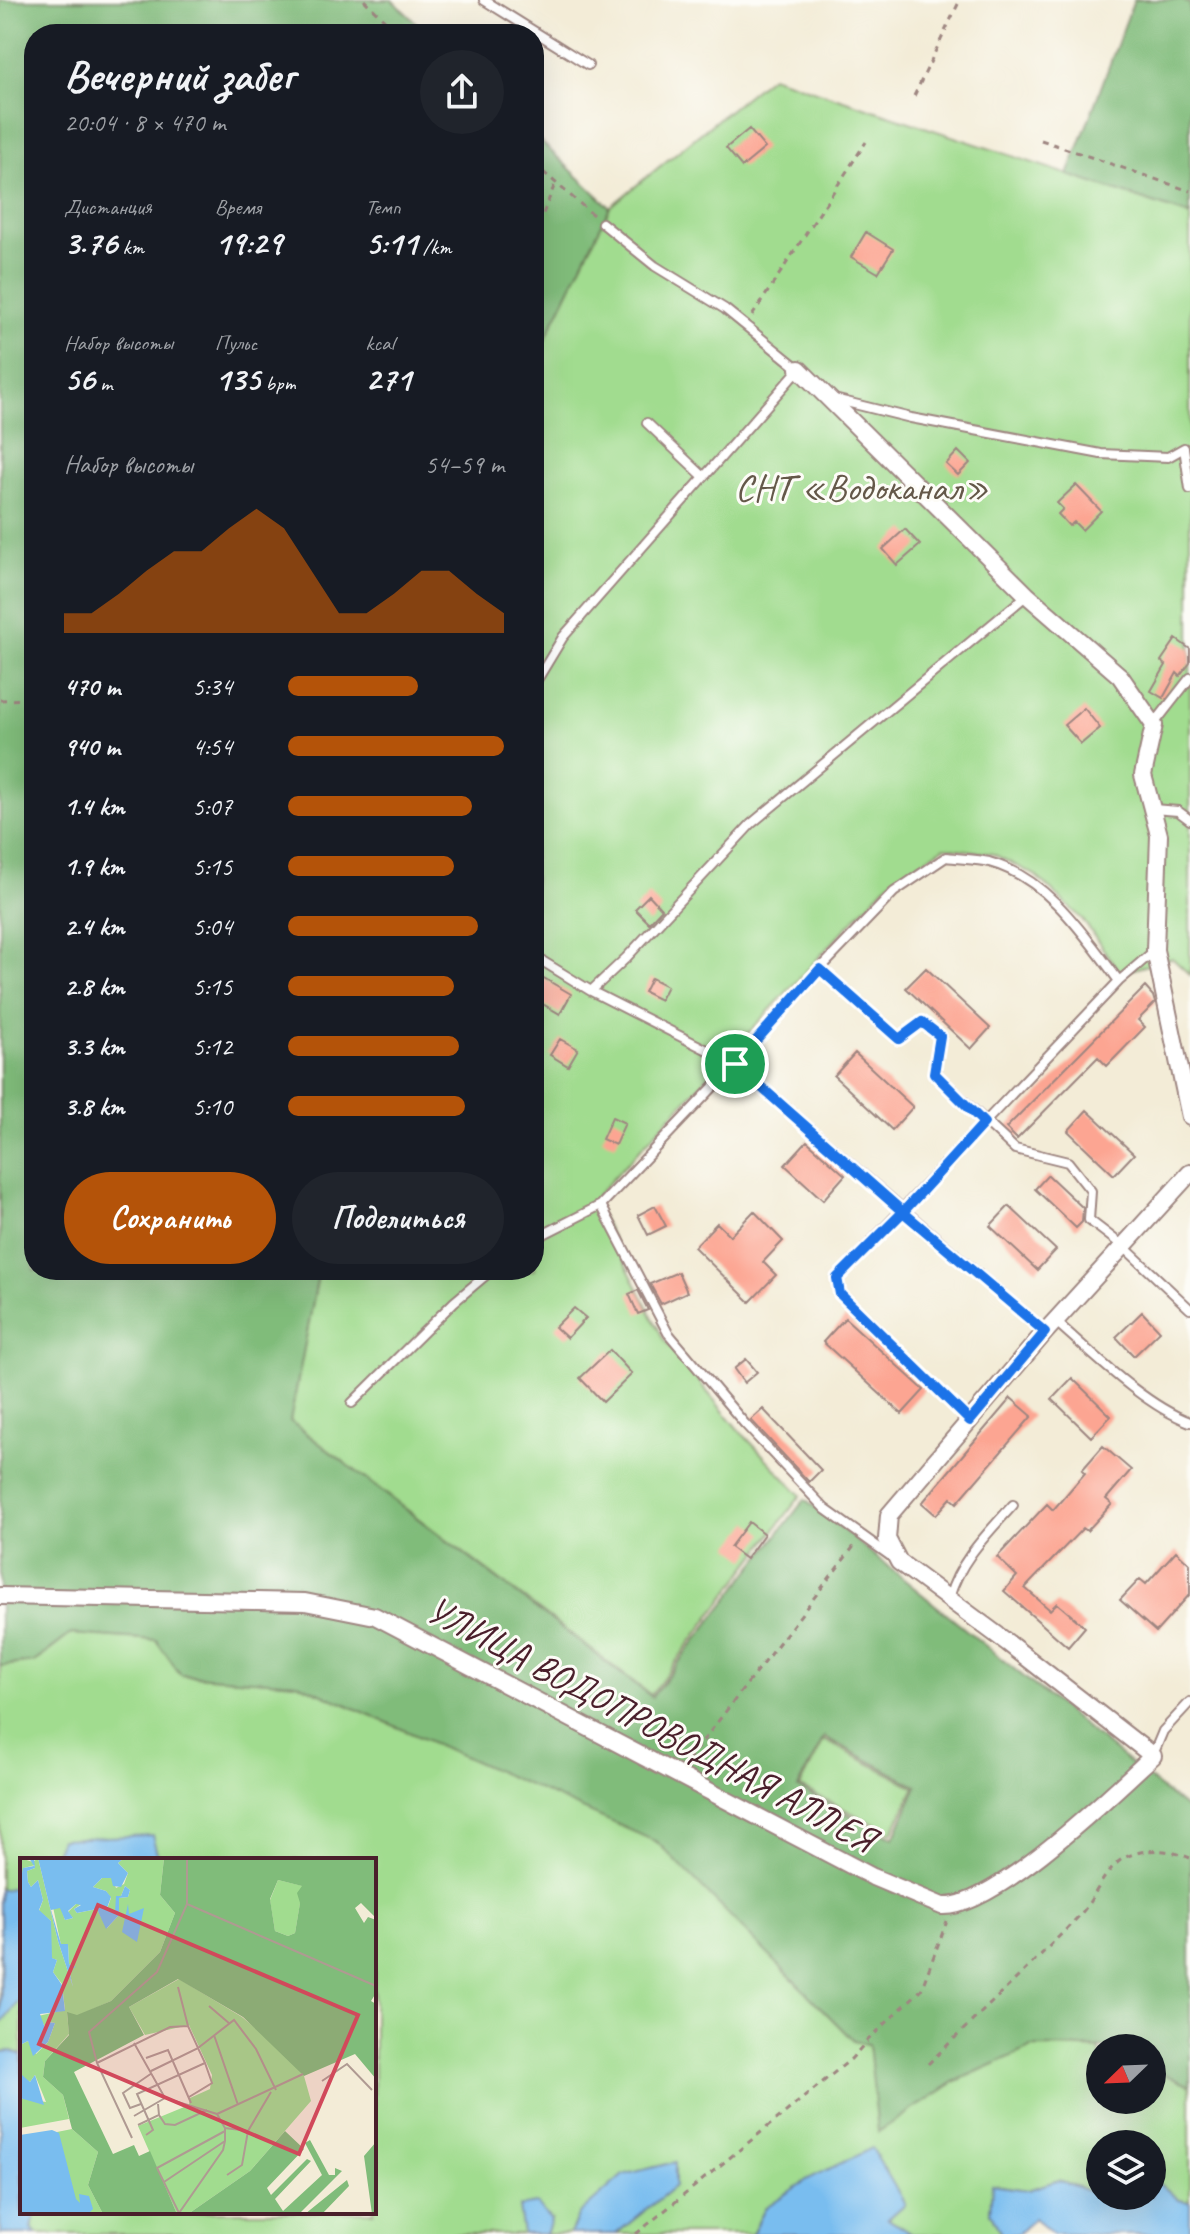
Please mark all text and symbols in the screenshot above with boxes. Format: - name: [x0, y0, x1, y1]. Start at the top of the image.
- text: Вечерний забег: [64, 48, 294, 103]
- button: share: [420, 50, 504, 134]
- text: 20:04 · 8 × 470 m: [64, 106, 225, 139]
- text: Дистанция: [64, 193, 152, 221]
- text: Время: [215, 193, 261, 221]
- text: Темп: [365, 193, 401, 221]
- text: 3.76: [64, 221, 117, 264]
- text: 19:29: [215, 221, 282, 264]
- text: 5:11: [365, 221, 417, 264]
- text: km: [117, 233, 144, 261]
- text: /km: [417, 233, 452, 261]
- text: Набор высоты: [64, 329, 173, 357]
- text: Пульс: [215, 329, 257, 357]
- text: kcal: [365, 329, 394, 357]
- text: 56: [64, 357, 95, 400]
- text: 135: [215, 357, 260, 400]
- text: 271: [365, 357, 411, 400]
- text: m: [95, 369, 112, 397]
- text: bpm: [260, 369, 296, 397]
- text: Набор высоты: [64, 448, 193, 481]
- text: 54–59 m: [425, 448, 504, 481]
- park label: СНТ «Водоканал»: [735, 464, 989, 511]
- text: 470 m: [64, 670, 120, 703]
- text: 5:34: [192, 670, 232, 703]
- text: 940 m: [64, 730, 120, 763]
- text: 4:54: [192, 730, 232, 763]
- text: 1.4 km: [64, 790, 124, 823]
- text: 5:07: [192, 790, 232, 823]
- text: 1.9 km: [64, 850, 124, 883]
- text: 5:15: [192, 850, 232, 883]
- text: 2.4 km: [64, 910, 124, 943]
- text: 5:04: [192, 910, 232, 943]
- text: 2.8 km: [64, 970, 124, 1003]
- text: 5:15: [192, 970, 232, 1003]
- text: 3.3 km: [64, 1030, 124, 1063]
- text: 5:12: [192, 1030, 232, 1063]
- pin: [701, 1030, 769, 1098]
- icon: arrive: [713, 1042, 757, 1086]
- text: 3.8 km: [64, 1090, 124, 1123]
- text: 5:10: [192, 1090, 232, 1123]
- button: Сохранить: [64, 1172, 276, 1264]
- button: Поделиться: [292, 1172, 504, 1264]
- street label: УЛИЦА ВОДОПРОВОДНАЯ АЛЛЕЯ: [419, 1586, 888, 1865]
- inset map: [20, 1858, 376, 2214]
- north arrow: [1086, 2034, 1166, 2114]
- map controls: [1086, 2034, 1166, 2210]
- button: layers: [1086, 2130, 1166, 2210]

